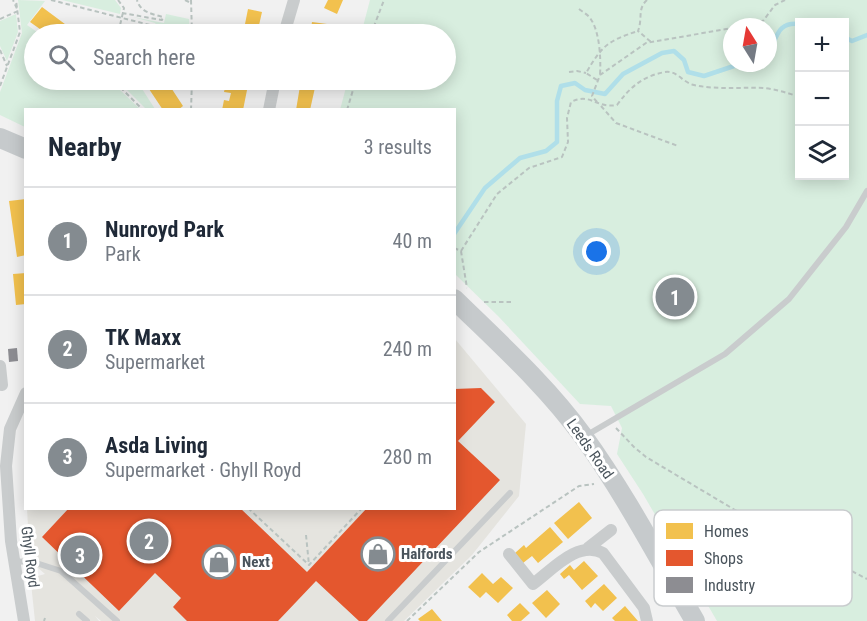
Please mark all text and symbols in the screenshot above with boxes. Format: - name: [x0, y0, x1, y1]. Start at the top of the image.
- north arrow: [723, 18, 777, 72]
- map controls: [795, 18, 849, 180]
- button: +: [795, 18, 849, 72]
- search box: [24, 24, 456, 90]
- icon: search: [45, 41, 78, 74]
- text: Search here: [93, 45, 195, 70]
- button: −: [795, 72, 849, 126]
- button: layers: [795, 126, 849, 180]
- text: Nearby: [48, 132, 122, 162]
- text: 3 results: [364, 135, 432, 159]
- text: Nunroyd Park: [105, 217, 224, 242]
- text: 1: [62, 229, 73, 253]
- text: 40 m: [393, 229, 432, 253]
- your location: [582, 237, 611, 266]
- text: Park: [105, 242, 141, 266]
- pin: 1: [656, 274, 694, 320]
- text: TK Maxx: [105, 325, 181, 350]
- text: 2: [62, 337, 73, 361]
- text: 240 m: [383, 337, 432, 361]
- text: Supermarket: [105, 350, 205, 374]
- street label: Leeds Road: [563, 416, 617, 482]
- text: Asda Living: [105, 433, 208, 458]
- text: 3: [62, 445, 73, 469]
- text: 280 m: [383, 445, 432, 469]
- text: Supermarket · Ghyll Royd: [105, 458, 301, 482]
- legend: [654, 510, 852, 606]
- pin: 2: [130, 518, 168, 564]
- text: Homes: [704, 522, 749, 541]
- street label: Ghyll Royd: [17, 525, 43, 589]
- pin: 3: [60, 532, 100, 578]
- shop icon: Halfords: [360, 536, 396, 572]
- shop icon: Next: [201, 544, 237, 580]
- place label: Halfords: [401, 545, 453, 563]
- text: Shops: [704, 549, 743, 568]
- place label: Next: [242, 553, 270, 571]
- text: Industry: [704, 576, 755, 595]

